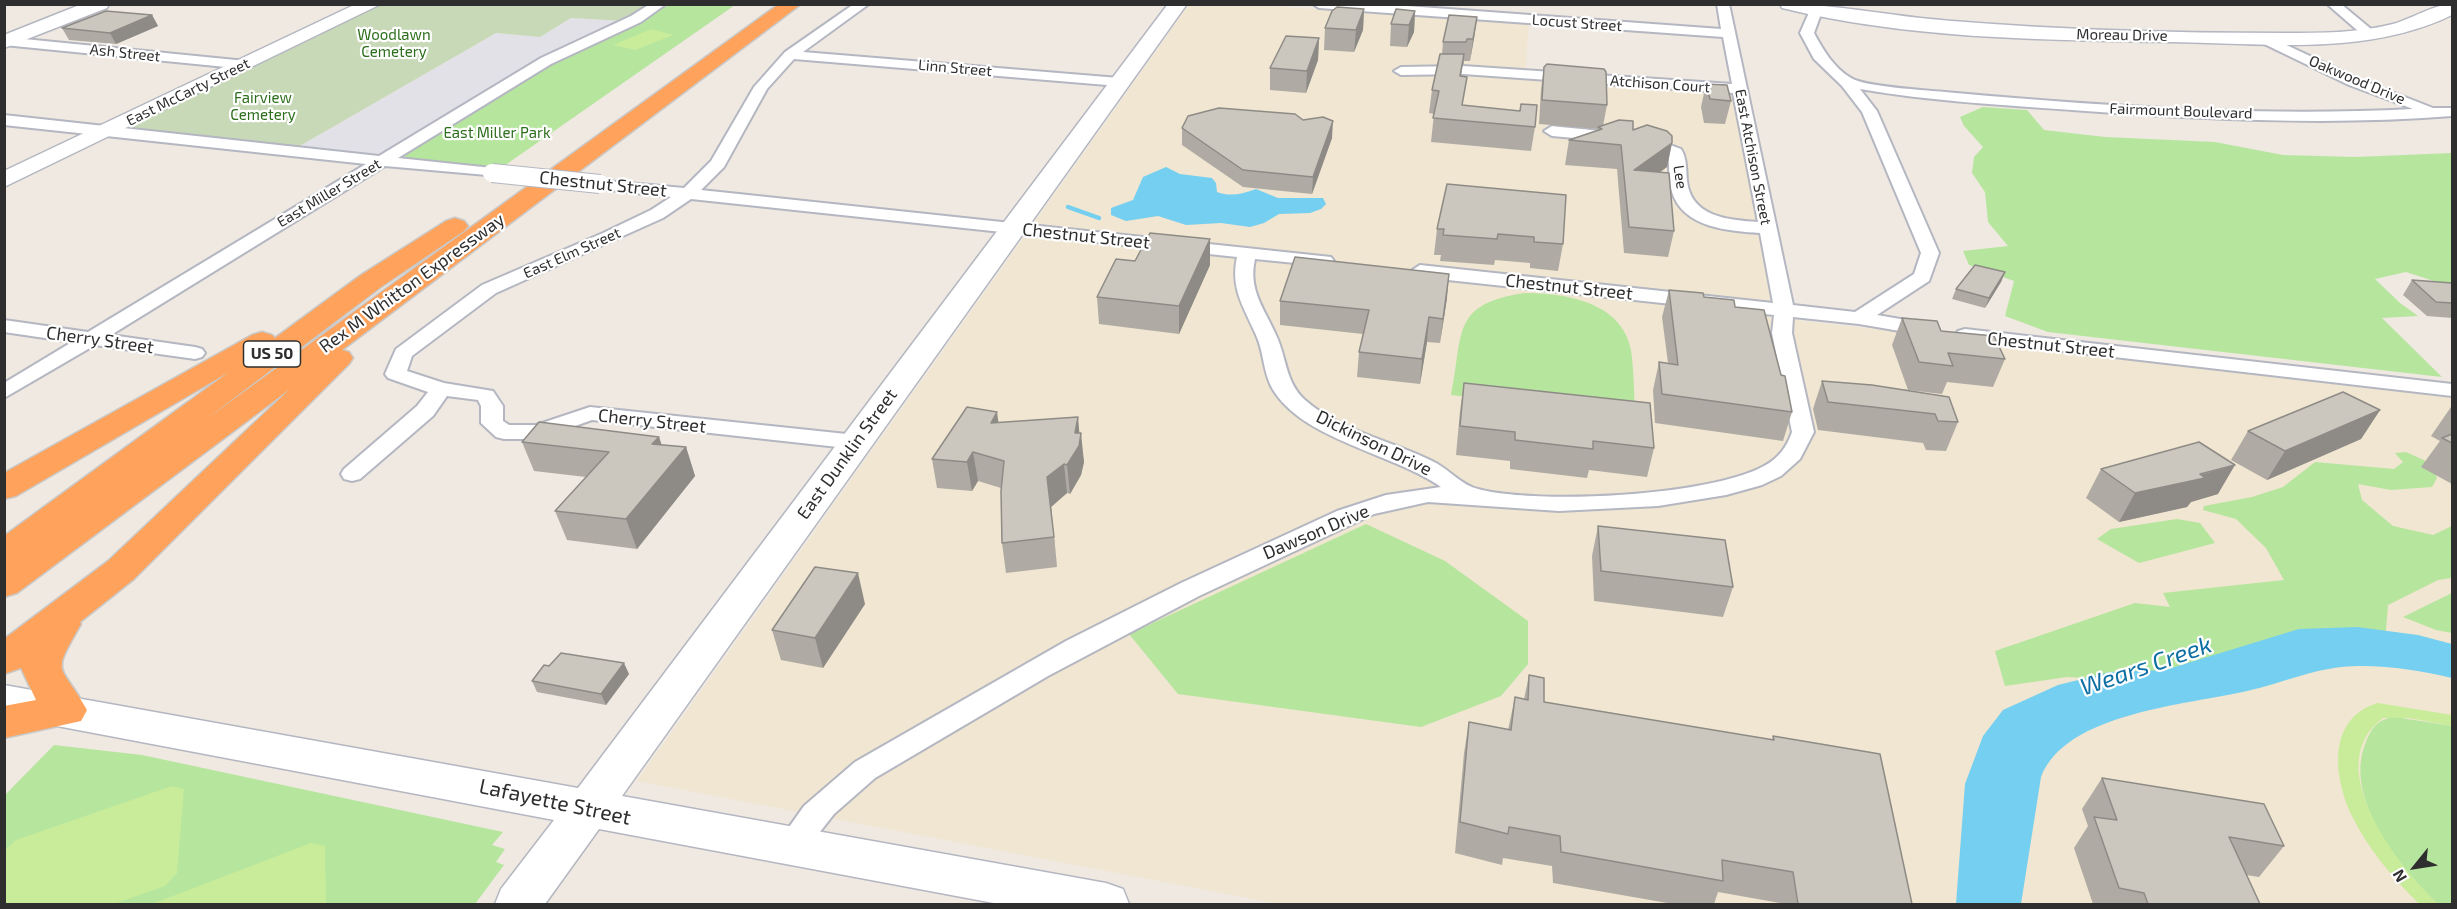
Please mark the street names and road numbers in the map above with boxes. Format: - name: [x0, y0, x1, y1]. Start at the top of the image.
- street label: Locust Street: [1531, 11, 1623, 35]
- street label: Moreau Drive: [2076, 25, 2168, 45]
- street label: Ash Street: [89, 40, 161, 66]
- street label: Oakwood Drive: [2306, 52, 2408, 108]
- street label: East McCarty Street: [123, 54, 253, 130]
- street label: Linn Street: [917, 56, 993, 80]
- street label: Atchison Court: [1609, 72, 1711, 96]
- street label: East Atchison Street: [1731, 88, 1775, 226]
- street label: Fairmount Boulevard: [2109, 100, 2253, 122]
- street label: East Miller Street: [274, 155, 384, 231]
- street label: Lee: [1669, 164, 1691, 190]
- street label: Chestnut Street: [538, 167, 668, 201]
- street label: Rex M Whitton Expressway: [315, 209, 509, 357]
- street label: Chestnut Street: [1021, 219, 1151, 253]
- street label: East Elm Street: [521, 224, 623, 282]
- street label: Chestnut Street: [1504, 270, 1634, 304]
- street label: Cherry Street: [45, 322, 155, 358]
- street label: Chestnut Street: [1986, 328, 2116, 362]
- road number: US 50: [244, 341, 300, 367]
- street label: East Dunklin Street: [792, 385, 902, 523]
- street label: Cherry Street: [597, 405, 707, 437]
- street label: Dickinson Drive: [1313, 406, 1435, 480]
- street label: Dawson Drive: [1260, 500, 1372, 564]
- street label: Lafayette Street: [477, 774, 633, 830]

